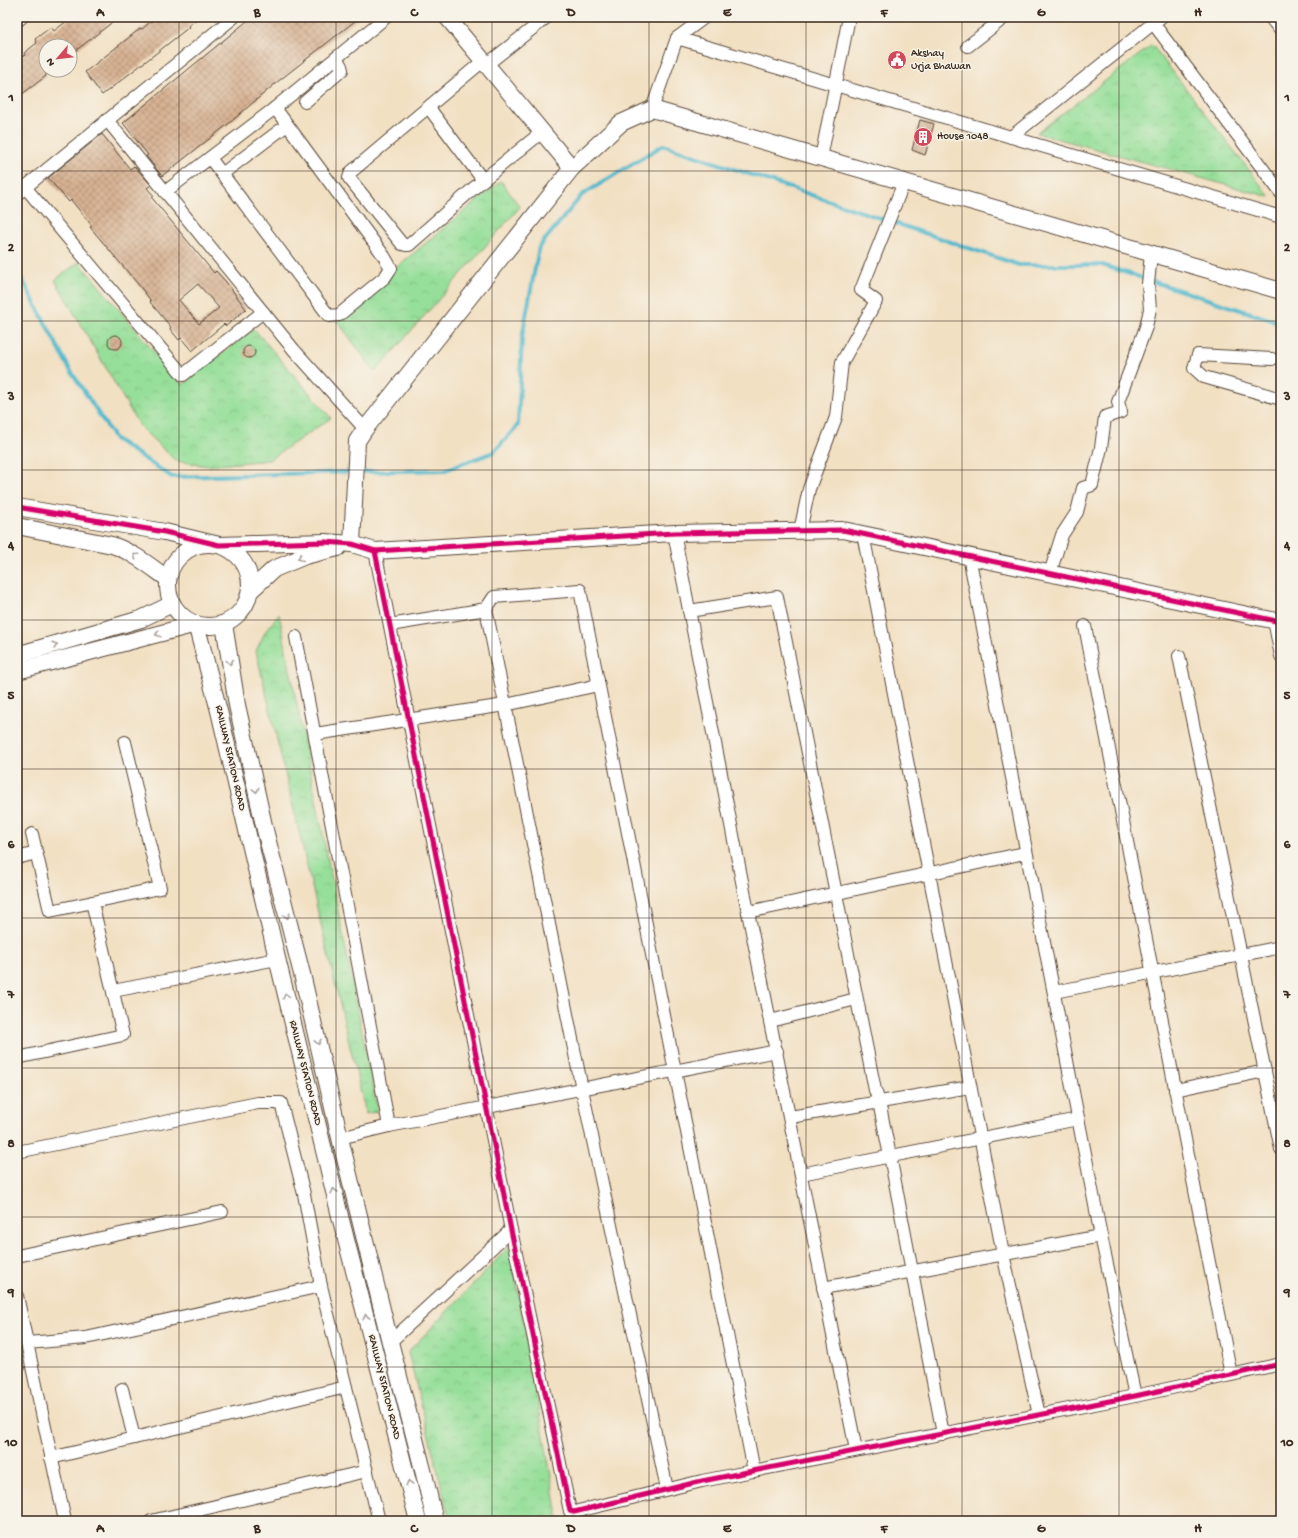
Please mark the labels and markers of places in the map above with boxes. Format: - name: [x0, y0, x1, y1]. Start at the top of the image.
- place label: Akshay Urja Bhawan: [911, 48, 971, 73]
- public building icon: Akshay Urja Bhawan: [886, 49, 908, 71]
- building icon: House 1048: [912, 126, 934, 148]
- place label: House 1048: [937, 131, 988, 143]

